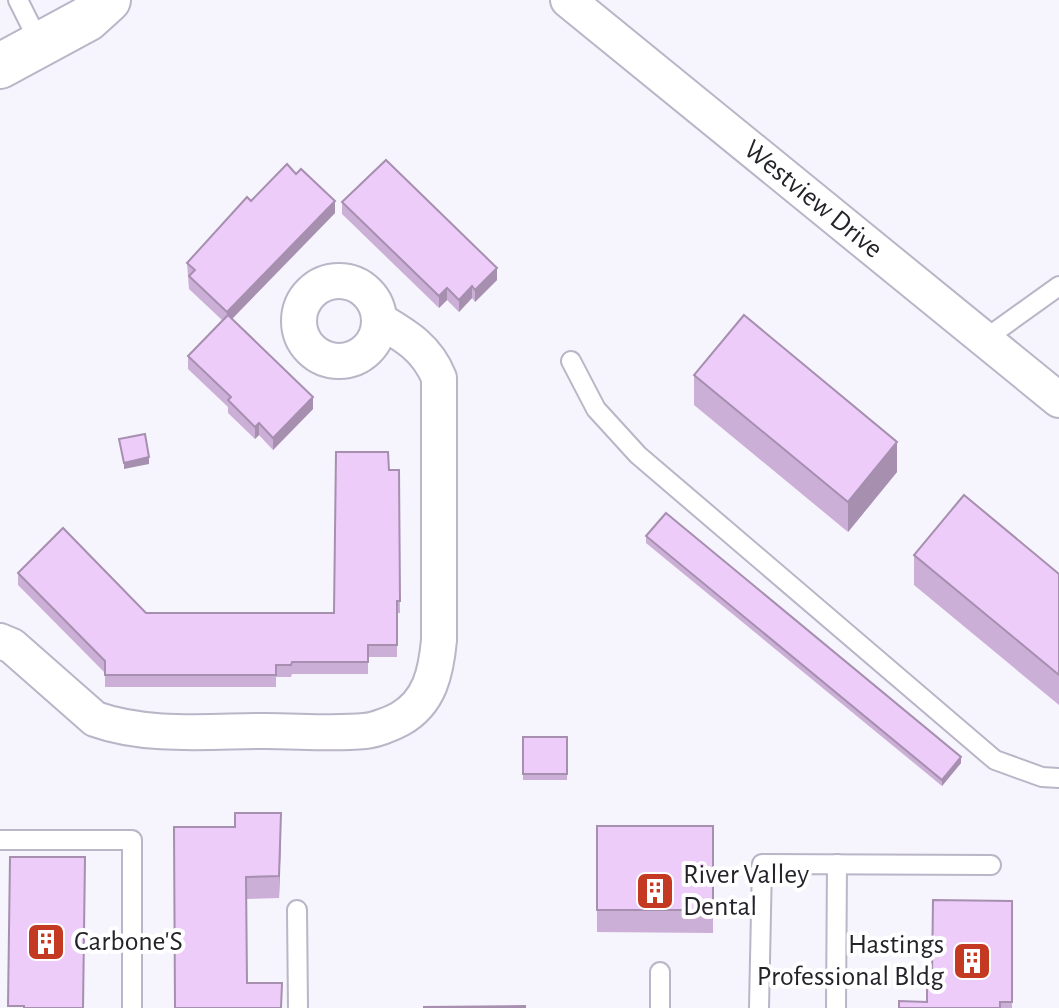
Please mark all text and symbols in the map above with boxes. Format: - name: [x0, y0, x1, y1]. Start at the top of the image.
- street label: Westview Drive: [739, 135, 887, 264]
- place label: River Valley Dental: [683, 861, 809, 921]
- building icon: River Valley Dental: [634, 870, 676, 912]
- building icon: Carbone'S: [25, 921, 67, 963]
- place label: Carbone'S: [74, 928, 183, 956]
- place label: Hastings Professional Bldg: [757, 931, 944, 991]
- building icon: Hastings Professional Bldg: [951, 940, 993, 982]

